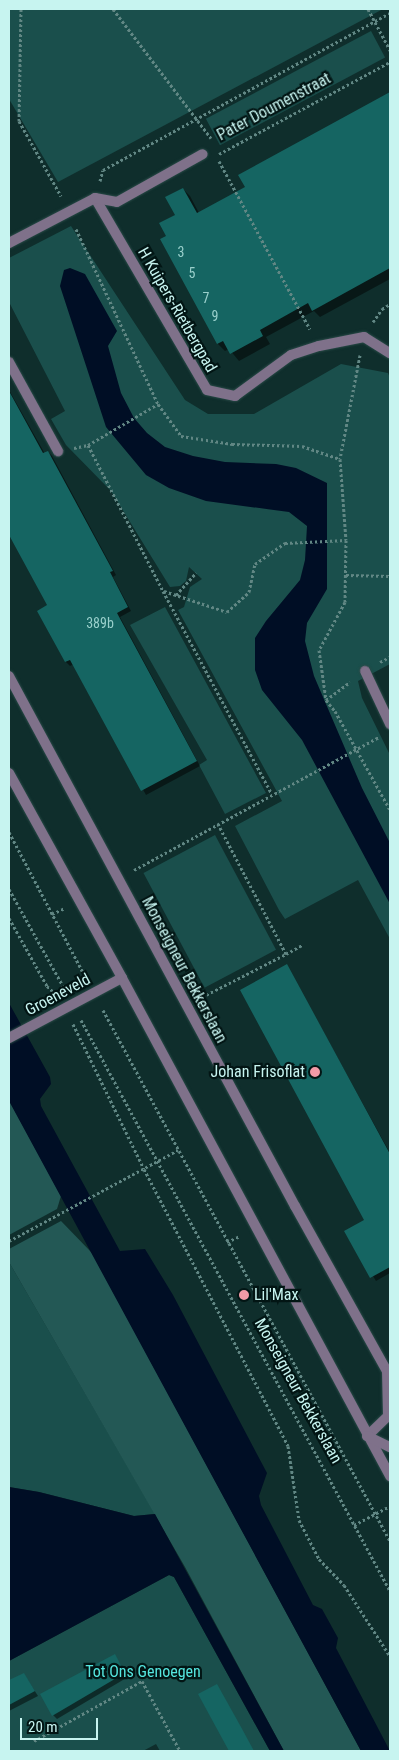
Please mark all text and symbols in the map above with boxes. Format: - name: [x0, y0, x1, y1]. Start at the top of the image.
- street label: Pater Doumenstraat: [214, 69, 334, 145]
- street label: H Kuipers-Rietbergpad: [133, 244, 221, 376]
- house number: 3: [178, 244, 184, 260]
- house number: 5: [189, 265, 195, 281]
- house number: 7: [203, 290, 209, 306]
- house number: 9: [212, 308, 218, 324]
- house number: 389b: [86, 615, 114, 631]
- street label: Monseigneur Bekkerslaan: [137, 894, 231, 1046]
- street label: Groeneveld: [22, 970, 94, 1020]
- place label: Johan Frisoflat: [211, 1062, 305, 1082]
- marker: Johan Frisoflat: [309, 1066, 321, 1078]
- place label: Lil'Max: [254, 1285, 299, 1305]
- marker: Lil'Max: [238, 1289, 250, 1301]
- street label: Monseigneur Bekkerslaan: [250, 1315, 346, 1467]
- park label: Tot Ons Genoegen: [85, 1662, 201, 1682]
- scale bar: [22, 1708, 100, 1740]
- text: 20 m: [28, 1718, 58, 1736]

